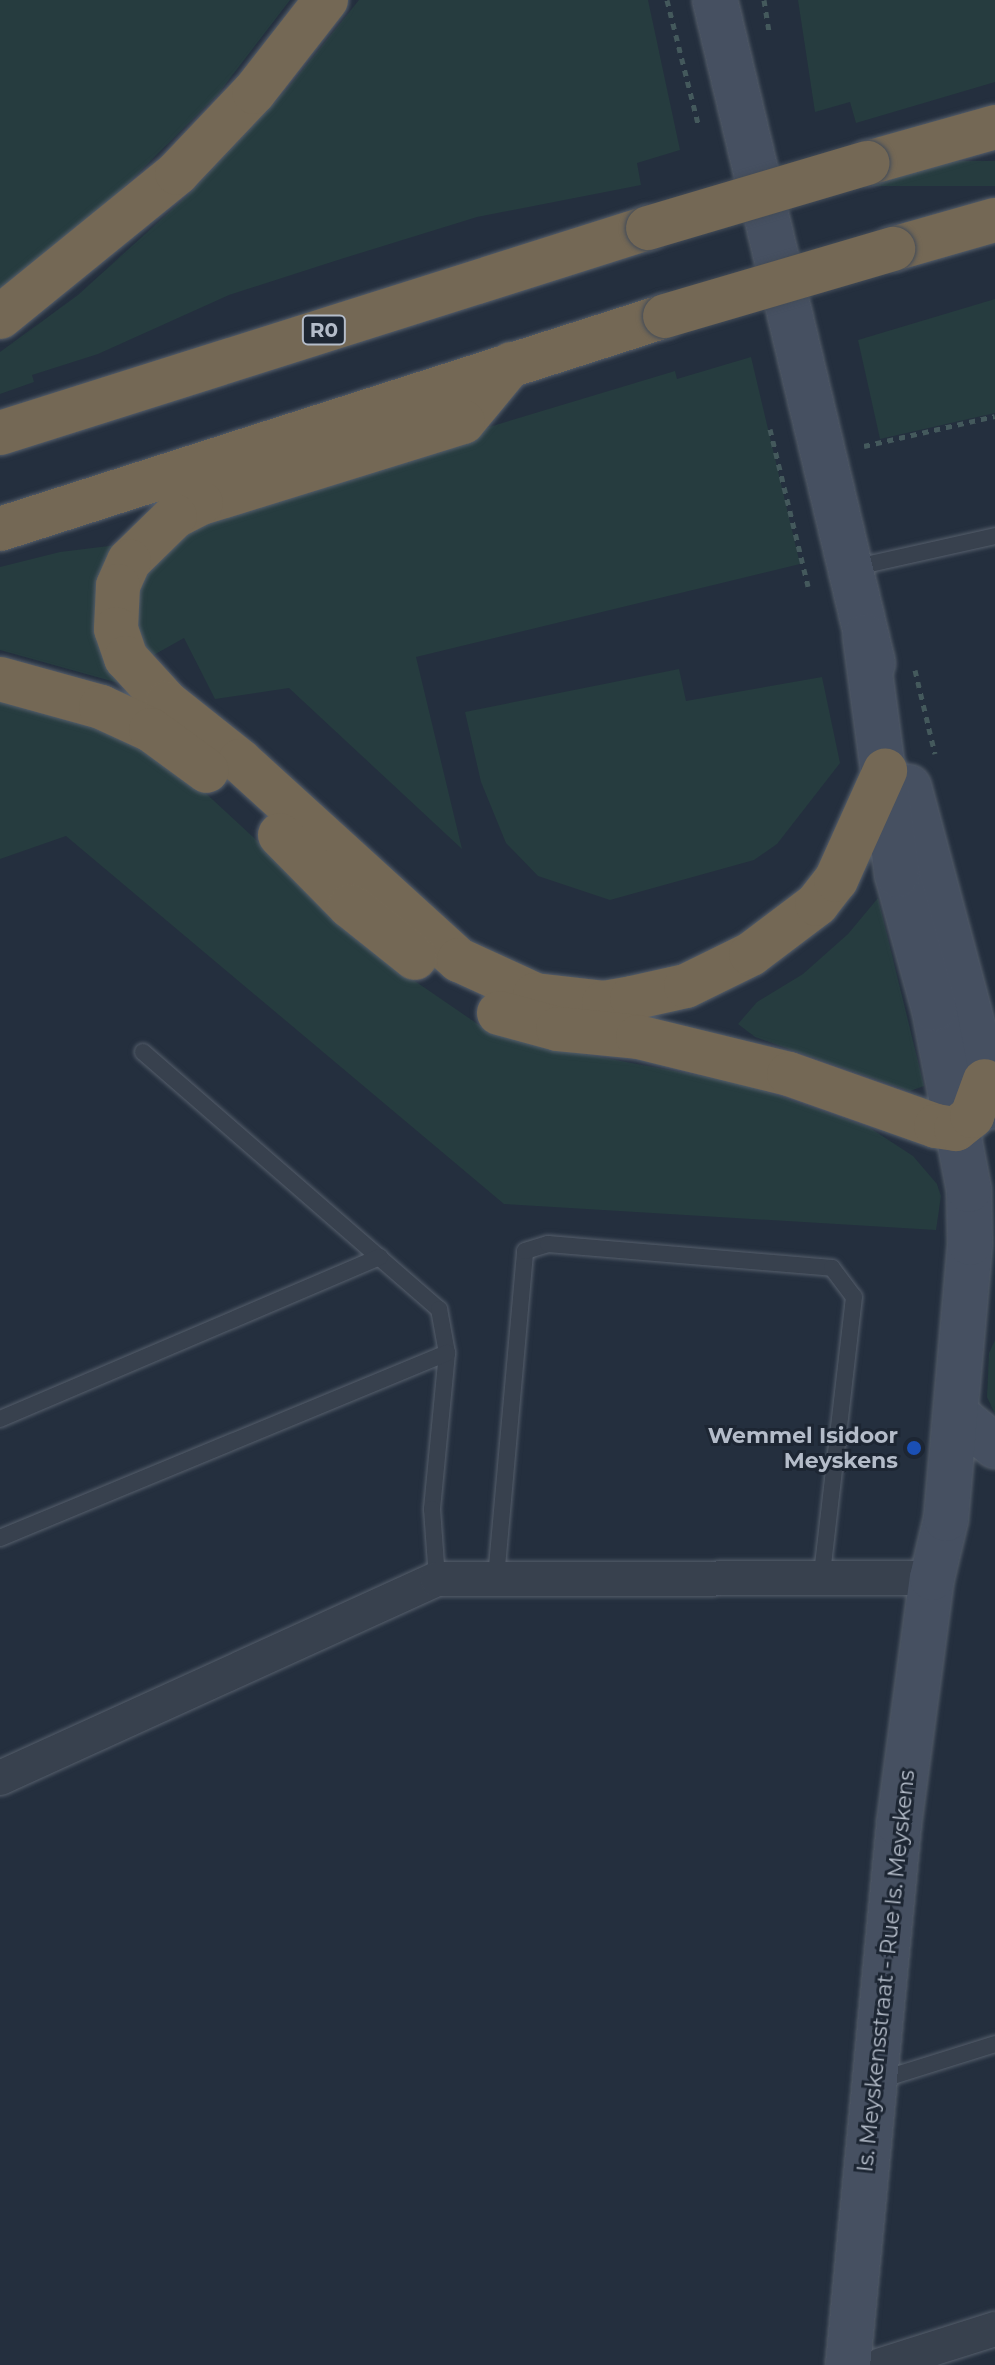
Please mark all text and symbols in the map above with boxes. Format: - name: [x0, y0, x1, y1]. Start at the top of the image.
- road number: R0: [300, 314, 348, 346]
- place label: Wemmel Isidoor Meyskens: [708, 1422, 898, 1474]
- marker: Wemmel Isidoor Meyskens: [905, 1439, 923, 1457]
- street label: Is. Meyskensstraat - Rue Is. Meyskens: [852, 1769, 920, 2173]

